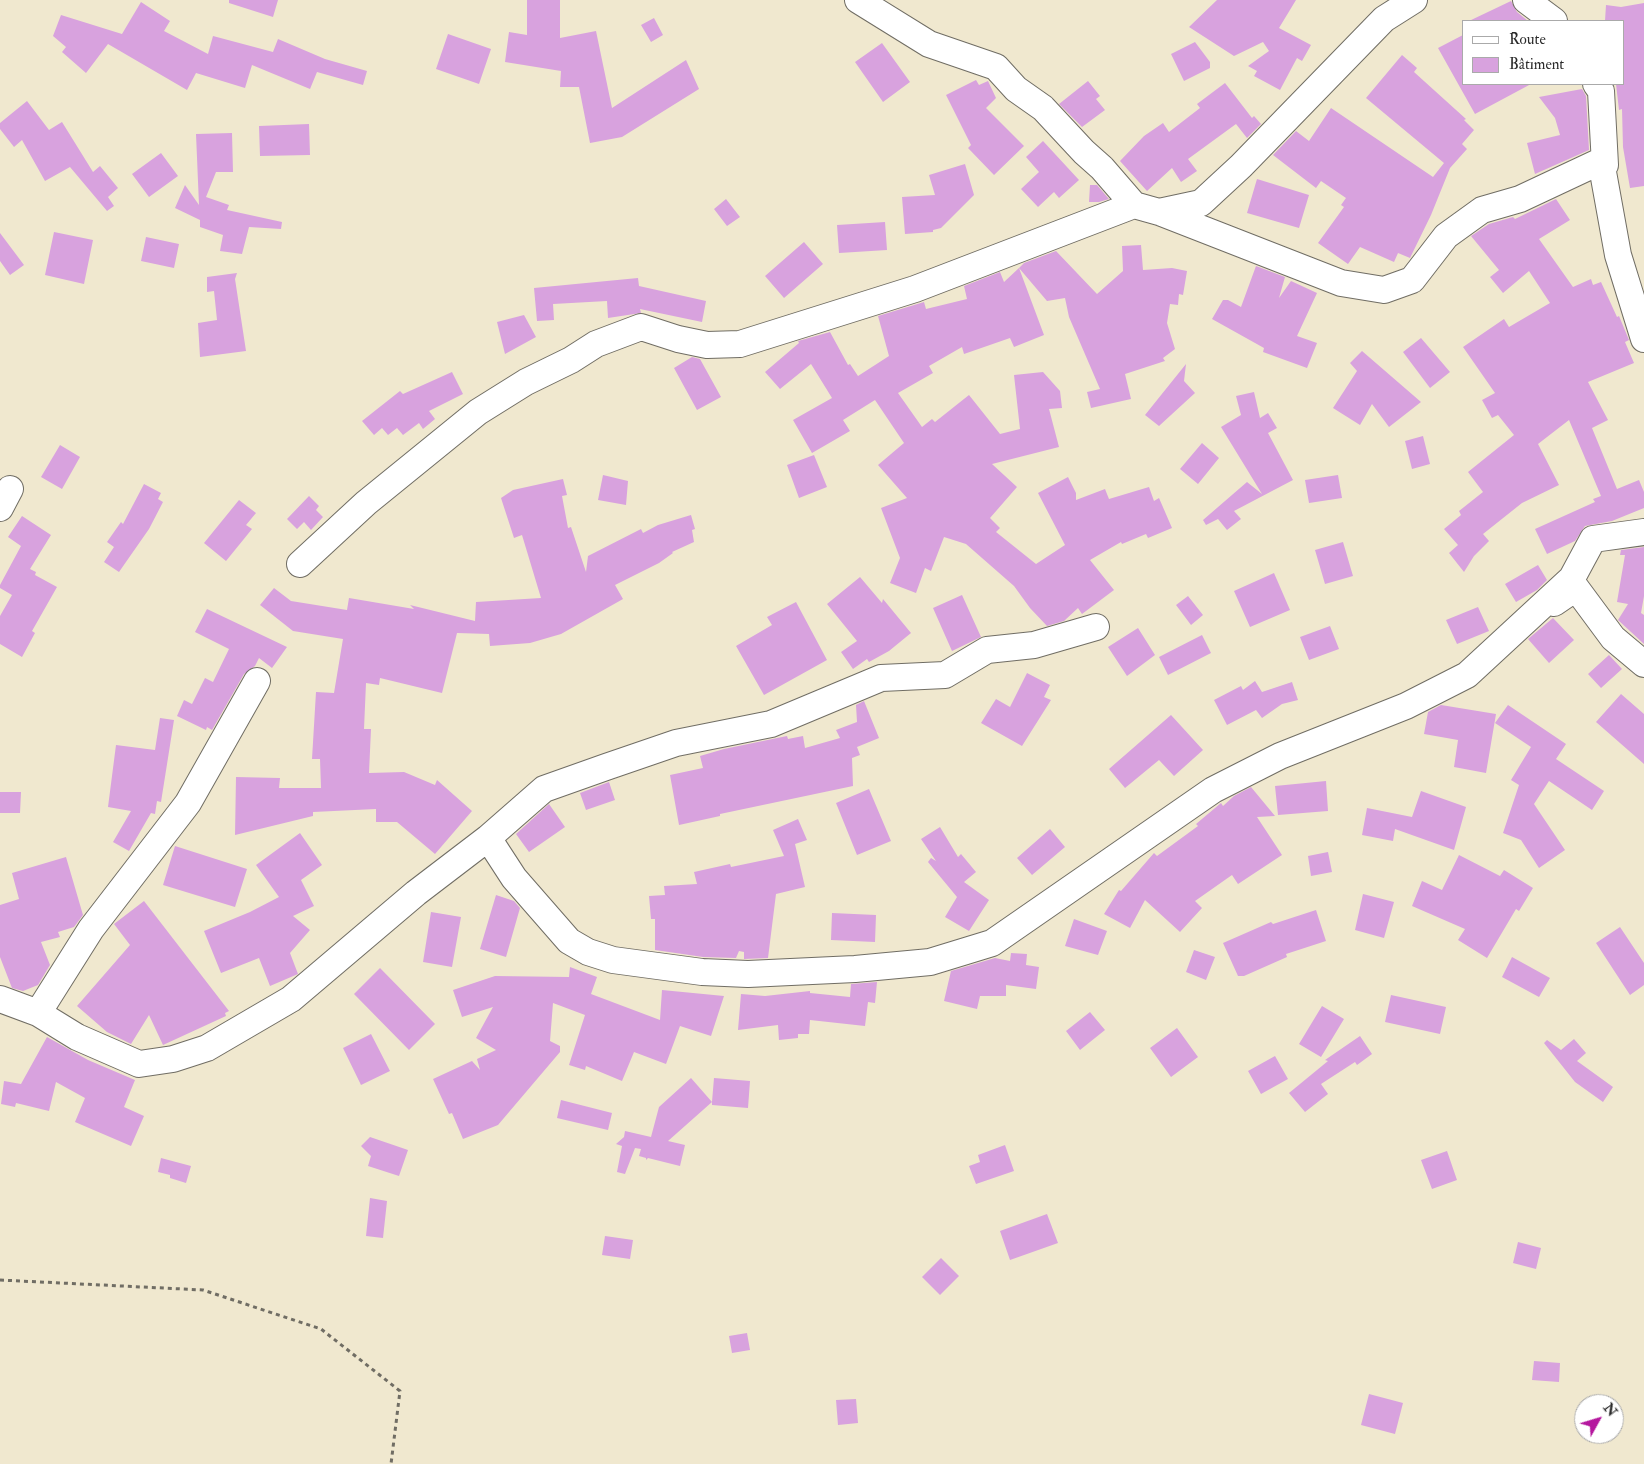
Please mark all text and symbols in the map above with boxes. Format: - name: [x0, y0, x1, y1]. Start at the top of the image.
- legend: [1462, 20, 1624, 85]
- text: Route: [1509, 30, 1546, 49]
- text: Bâtiment: [1509, 55, 1564, 74]
- north arrow: [1574, 1394, 1624, 1444]
- text: N: [1600, 1400, 1621, 1420]

